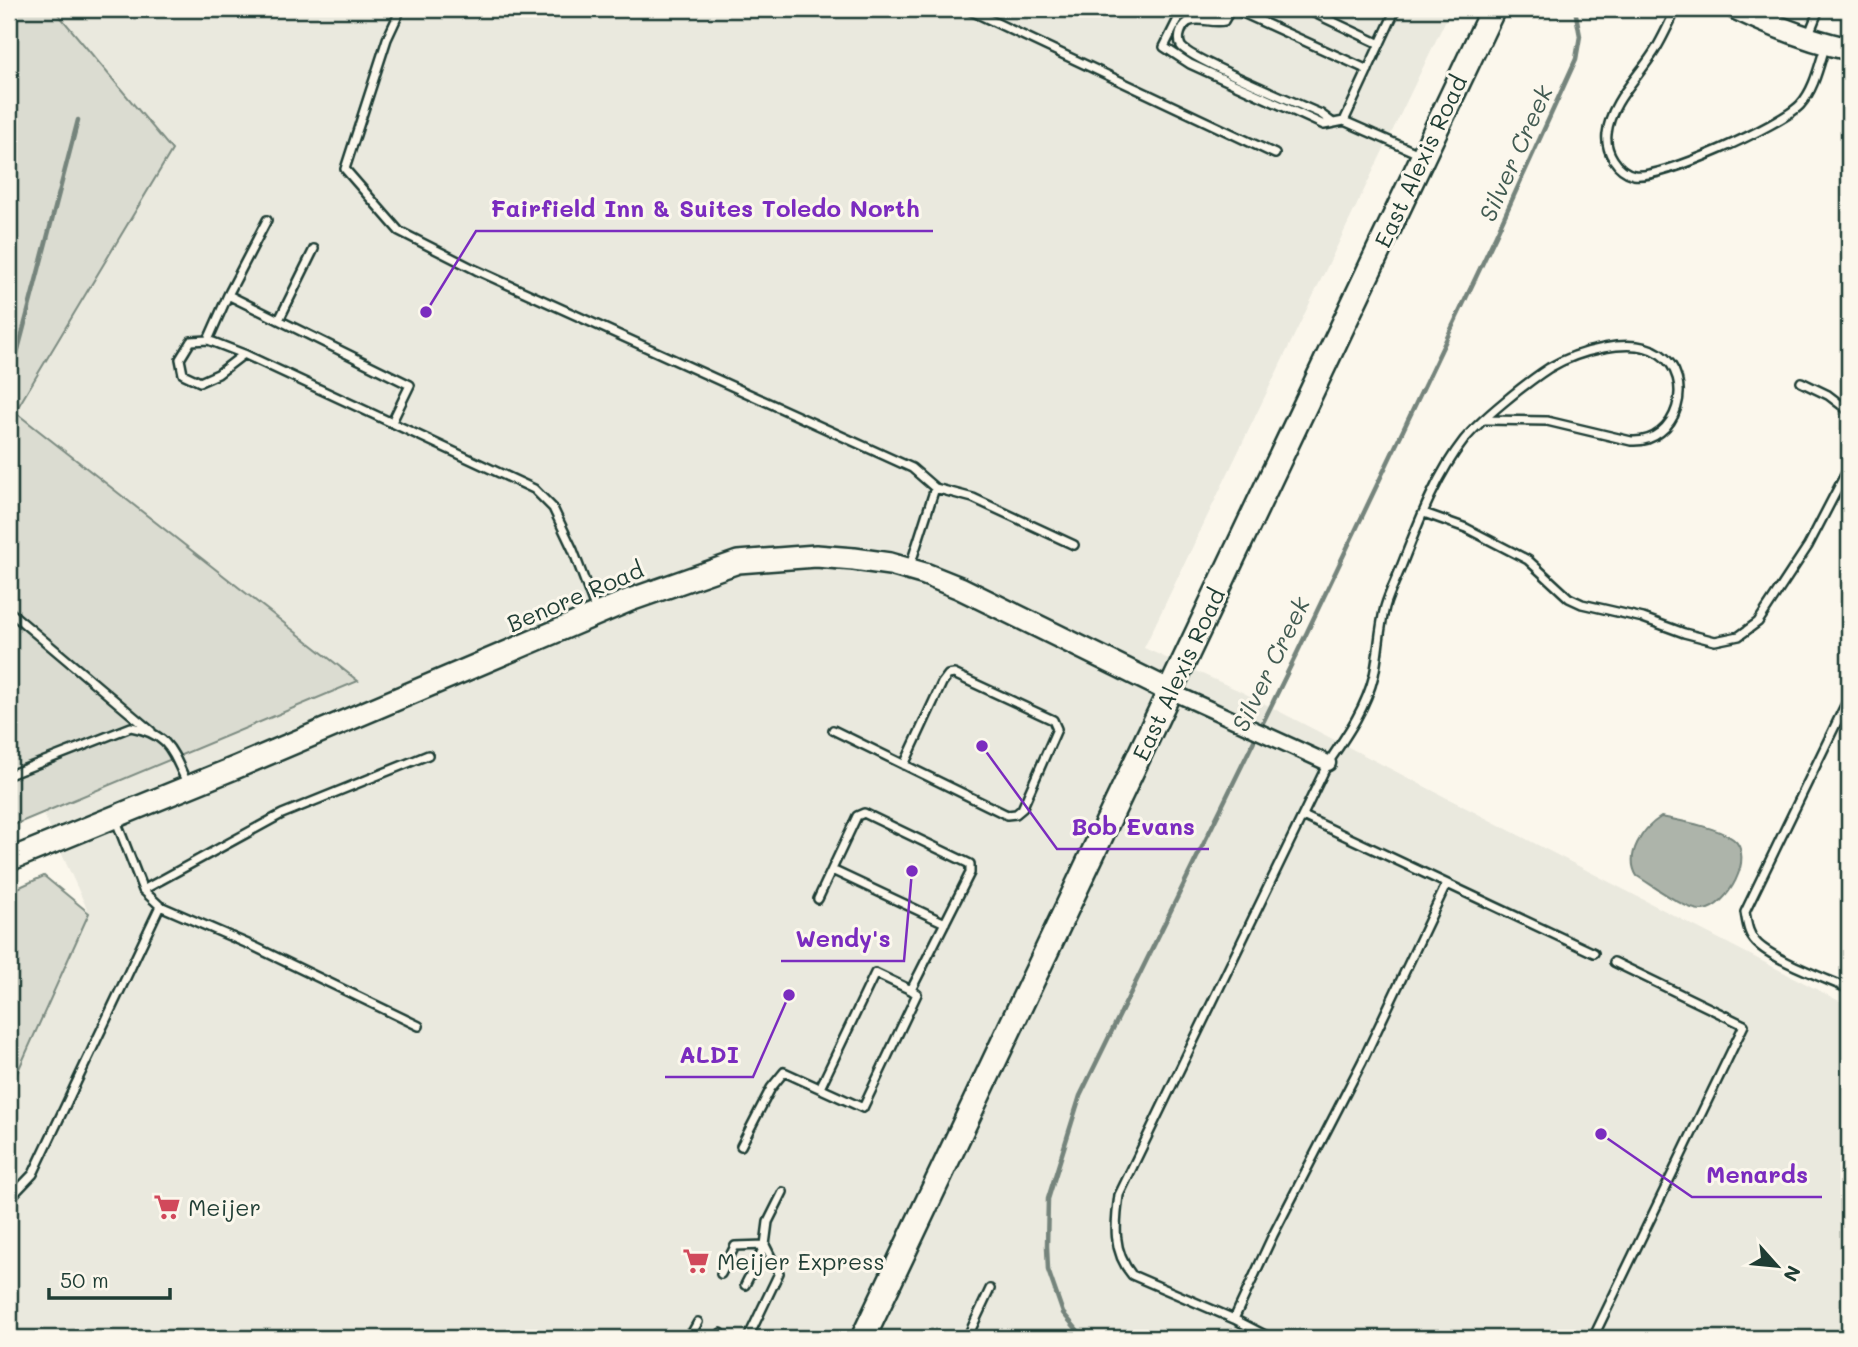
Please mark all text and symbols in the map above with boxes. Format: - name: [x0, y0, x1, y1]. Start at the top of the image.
- street label: East Alexis Road: [1367, 70, 1473, 252]
- water label: Silver Creek: [1471, 79, 1559, 226]
- callout: Fairfield Inn & Suites Toledo North: [476, 186, 933, 231]
- text: Fairfield Inn & Suites Toledo North: [490, 192, 920, 223]
- street label: Benore Road: [502, 554, 648, 638]
- street label: East Alexis Road: [1125, 583, 1231, 765]
- water label: Silver Creek: [1224, 591, 1316, 736]
- callout: Bob Evans: [1057, 804, 1209, 849]
- text: Bob Evans: [1071, 810, 1195, 841]
- callout: Wendy's: [781, 916, 904, 961]
- text: Wendy's: [795, 922, 891, 953]
- callout: ALDI: [665, 1032, 753, 1077]
- text: ALDI: [679, 1038, 739, 1069]
- callout: Menards: [1692, 1152, 1822, 1197]
- text: Menards: [1706, 1158, 1808, 1189]
- supermarket icon: Meijer: [152, 1192, 182, 1222]
- place label: Meijer: [188, 1192, 261, 1222]
- north arrow: [1742, 1232, 1812, 1302]
- supermarket icon: Meijer Express: [681, 1246, 711, 1276]
- place label: Meijer Express: [717, 1246, 885, 1276]
- scale bar: [49, 1256, 170, 1300]
- text: N: [1778, 1262, 1807, 1286]
- text: 50 m: [60, 1266, 109, 1293]

